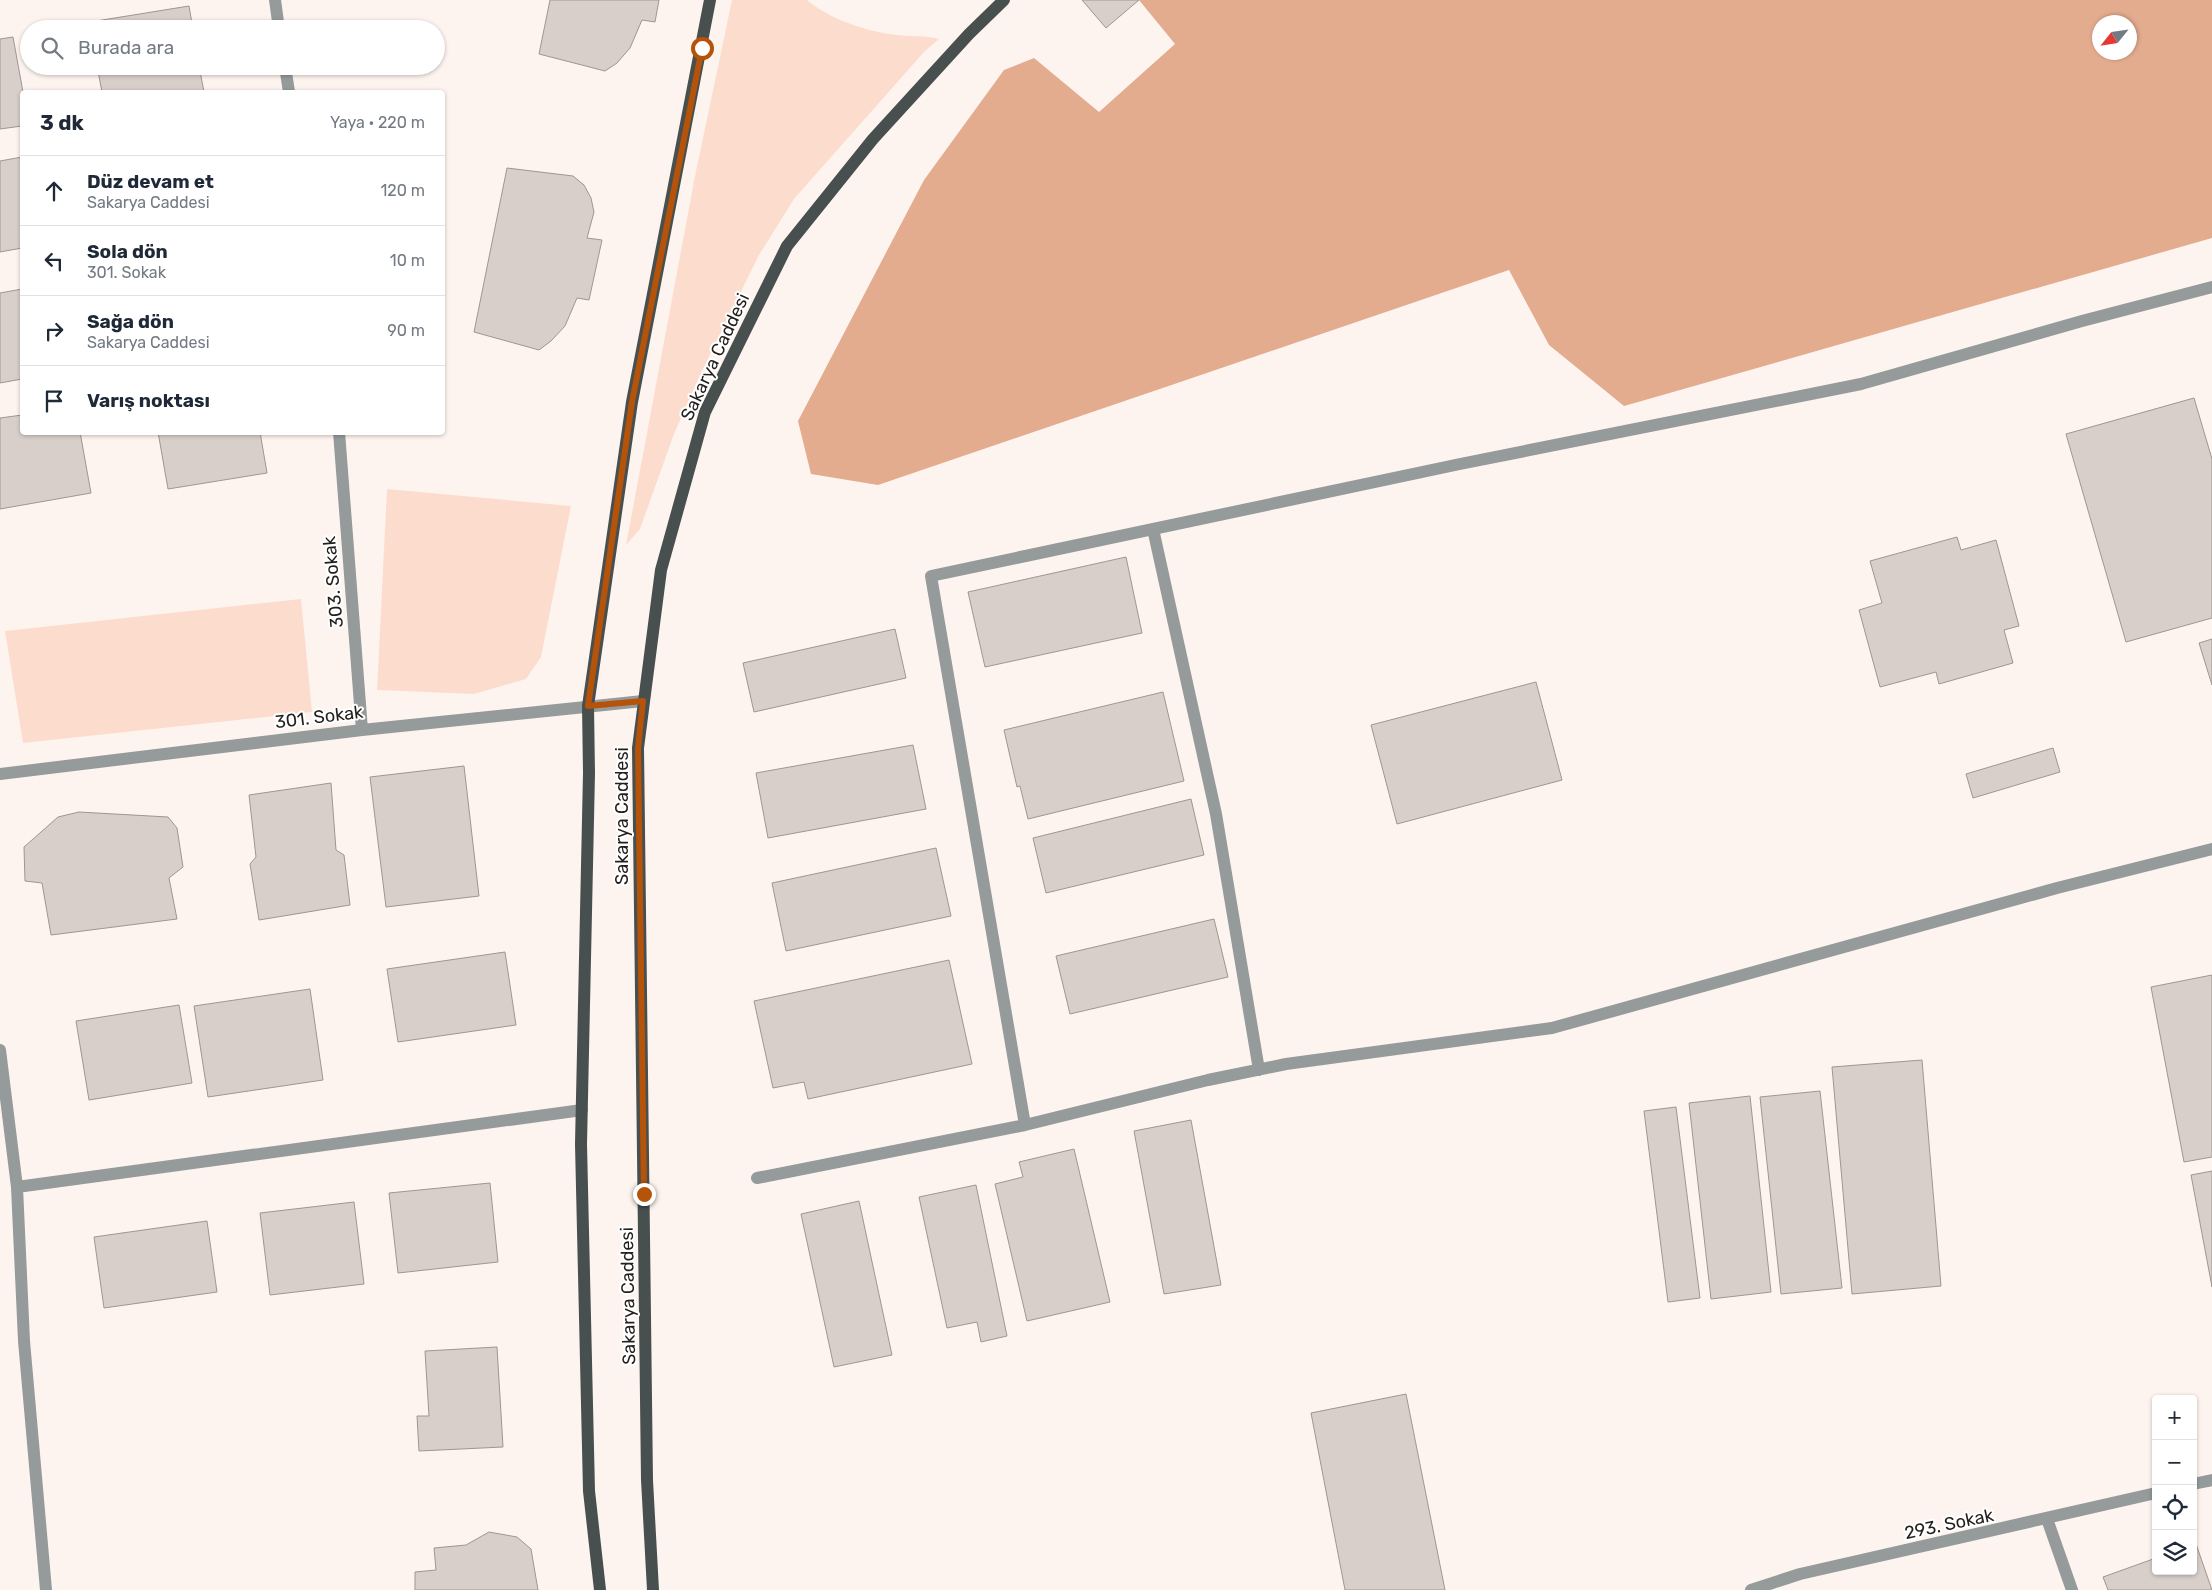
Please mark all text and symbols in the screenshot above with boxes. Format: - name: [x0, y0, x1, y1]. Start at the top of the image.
- north arrow: [2092, 15, 2137, 60]
- search box: [20, 20, 445, 75]
- icon: search: [38, 34, 66, 62]
- text: Burada ara: [78, 36, 174, 59]
- route start: [691, 37, 714, 60]
- text: 3 dk: [40, 110, 84, 135]
- text: Yaya · 220 m: [330, 113, 425, 132]
- text: Düz devam et: [87, 170, 214, 193]
- icon: ahead: [40, 177, 68, 205]
- text: 120 m: [380, 181, 425, 200]
- text: Sakarya Caddesi: [87, 193, 210, 212]
- text: Sola dön: [87, 240, 168, 263]
- icon: left: [40, 247, 68, 275]
- text: 10 m: [390, 251, 425, 270]
- text: 301. Sokak: [87, 263, 166, 282]
- street label: Sakarya Caddesi: [676, 290, 754, 424]
- text: Sağa dön: [87, 310, 174, 333]
- icon: right: [40, 317, 68, 345]
- text: 90 m: [387, 321, 425, 340]
- text: Sakarya Caddesi: [87, 333, 210, 352]
- icon: arrive: [40, 387, 68, 415]
- text: Varış noktası: [87, 389, 210, 412]
- street label: 303. Sokak: [318, 535, 348, 629]
- street label: 301. Sokak: [274, 701, 365, 733]
- street label: Sakarya Caddesi: [611, 747, 633, 885]
- route end: [633, 1183, 656, 1206]
- street label: Sakarya Caddesi: [616, 1227, 640, 1365]
- map controls: [2152, 1395, 2197, 1575]
- button: +: [2152, 1395, 2197, 1440]
- button: −: [2152, 1440, 2197, 1485]
- button: locate: [2152, 1485, 2197, 1530]
- street label: 293. Sokak: [1902, 1504, 1996, 1544]
- button: layers: [2152, 1530, 2197, 1575]

